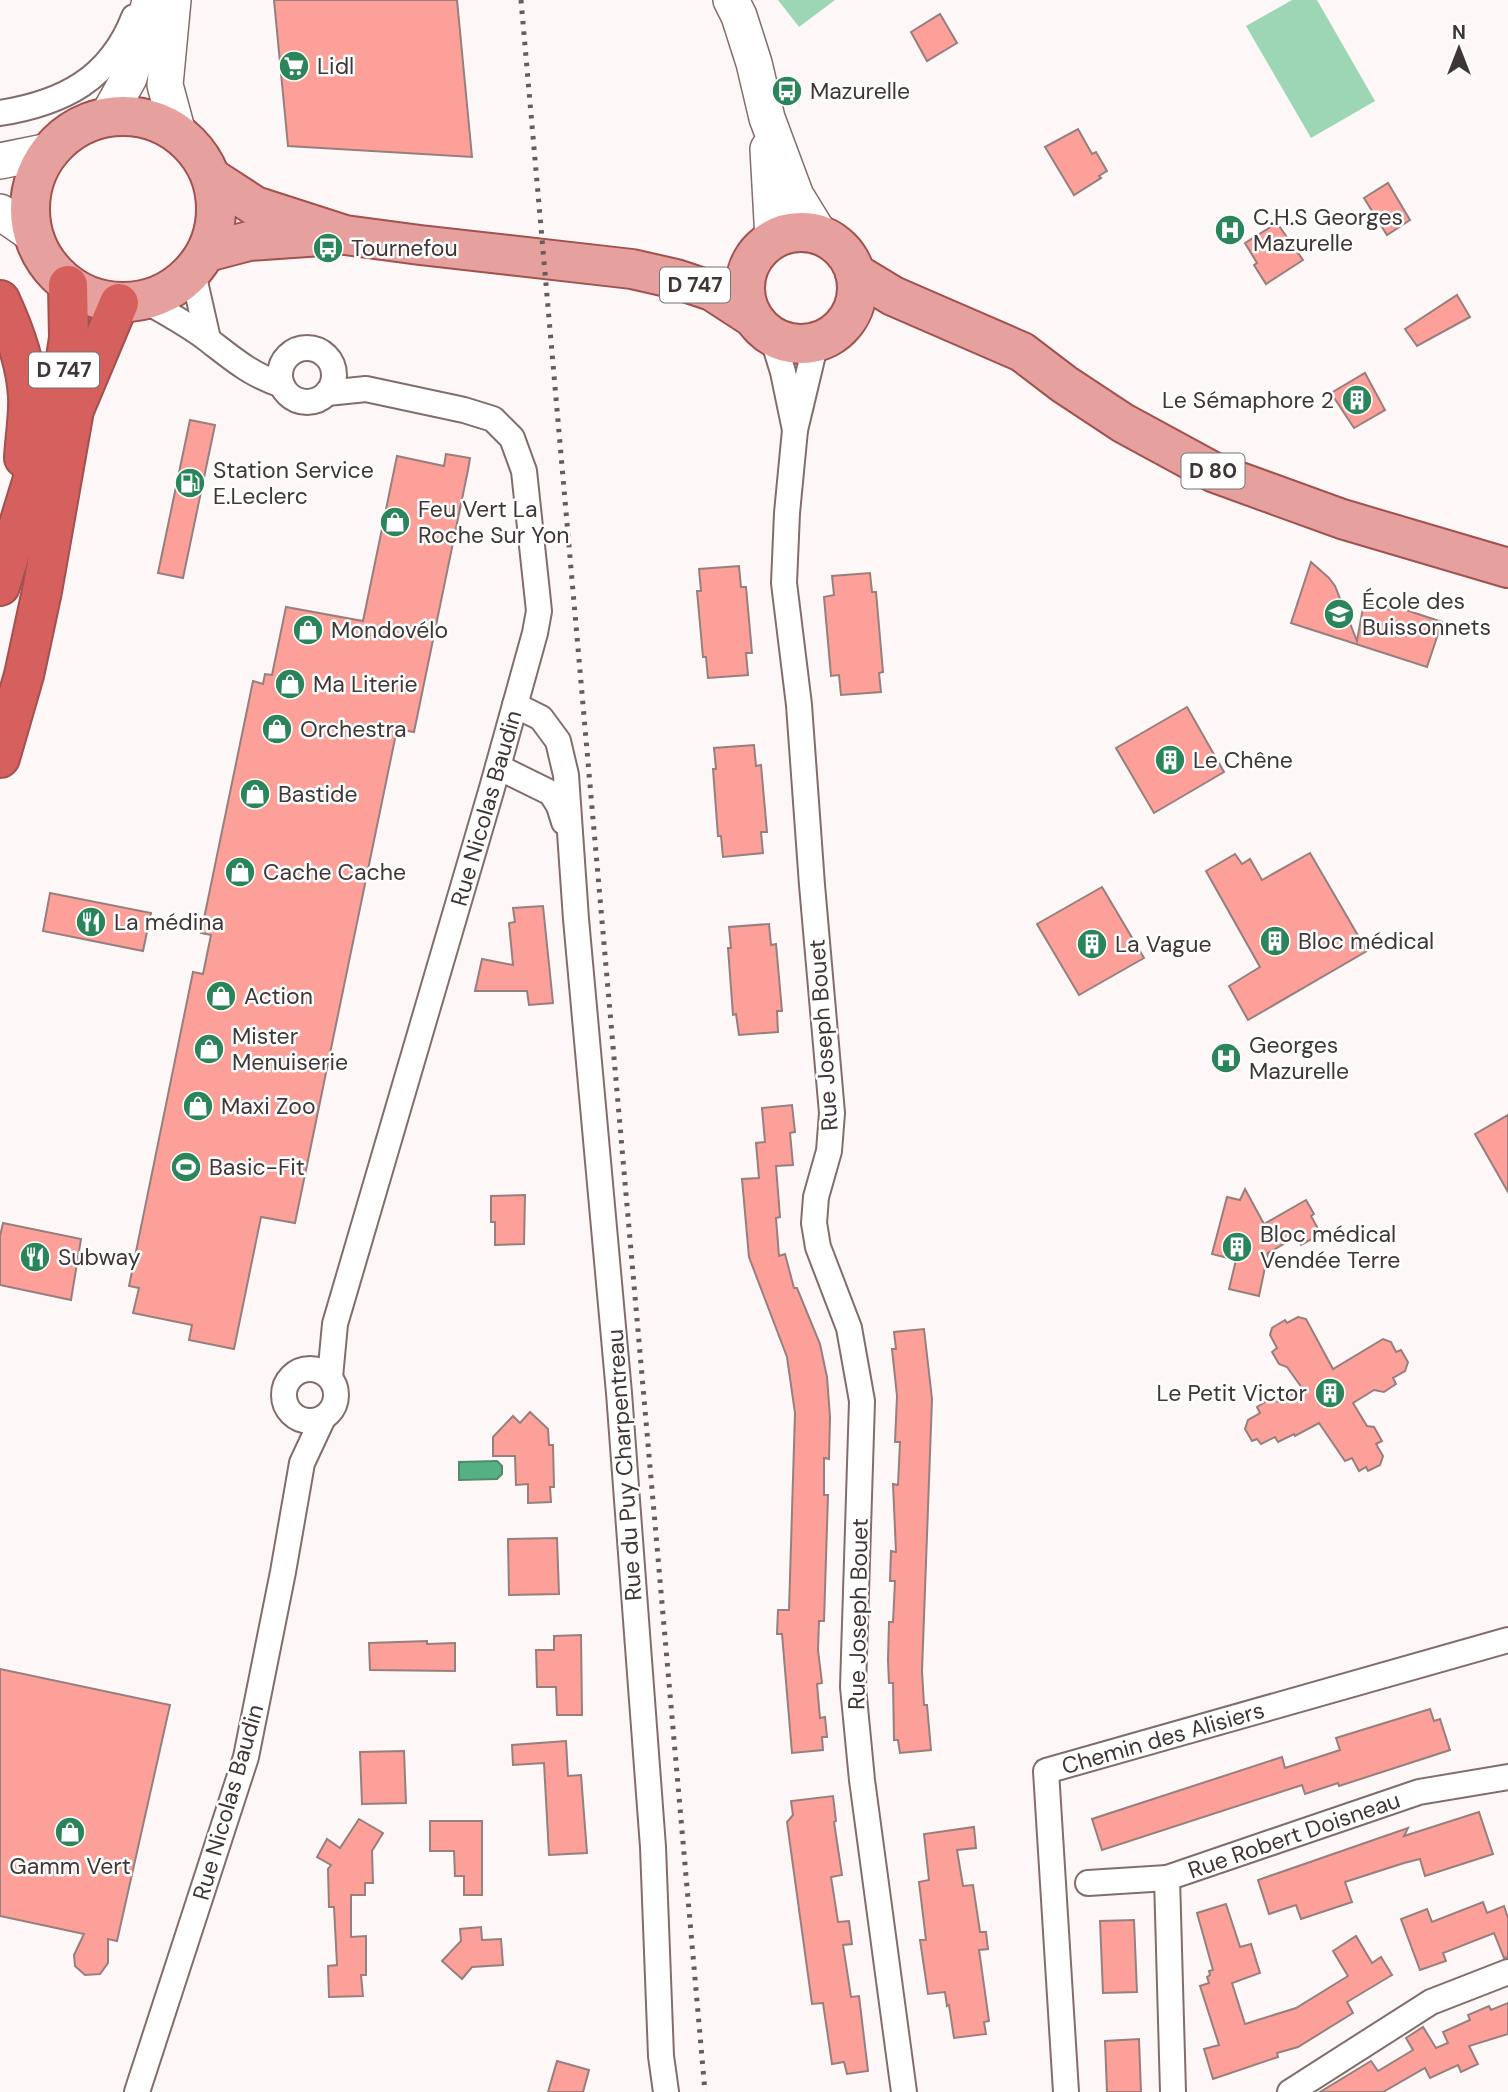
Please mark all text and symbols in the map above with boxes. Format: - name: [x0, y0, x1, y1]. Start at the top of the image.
- north arrow: [1424, 14, 1494, 84]
- text: N: [1452, 20, 1466, 45]
- supermarket icon: Lidl: [277, 49, 311, 83]
- place label: Lidl: [317, 51, 354, 81]
- bus stop icon: Mazurelle: [770, 74, 804, 108]
- place label: Mazurelle: [810, 76, 910, 106]
- place label: C.H.S Georges Mazurelle: [1253, 202, 1403, 258]
- hospital icon: C.H.S Georges Mazurelle: [1213, 213, 1247, 247]
- bus stop icon: Tournefou: [311, 231, 345, 265]
- place label: Tournefou: [351, 233, 458, 263]
- road number: D 747: [660, 268, 730, 302]
- road number: D 747: [29, 352, 99, 388]
- building icon: Le Sémaphore 2: [1340, 383, 1374, 417]
- place label: Le Sémaphore 2: [1162, 385, 1334, 415]
- road number: D 80: [1182, 454, 1244, 489]
- place label: Station Service E.Leclerc: [213, 455, 374, 511]
- fuel station icon: Station Service E.Leclerc: [173, 466, 207, 500]
- place label: Feu Vert La Roche Sur Yon: [418, 494, 570, 550]
- shop icon: Feu Vert La Roche Sur Yon: [378, 505, 412, 539]
- place label: École des Buissonnets: [1362, 586, 1491, 642]
- school or university icon: École des Buissonnets: [1322, 597, 1356, 631]
- shop icon: Mondovélo: [291, 613, 325, 647]
- place label: Mondovélo: [331, 615, 448, 645]
- shop icon: Ma Literie: [273, 667, 307, 701]
- place label: Ma Literie: [313, 669, 417, 699]
- street label: Rue Nicolas Baudin: [444, 707, 528, 909]
- shop icon: Orchestra: [260, 712, 294, 746]
- place label: Orchestra: [300, 714, 406, 744]
- building icon: Le Chêne: [1153, 743, 1187, 777]
- place label: Le Chêne: [1193, 745, 1293, 775]
- shop icon: Bastide: [238, 777, 272, 811]
- place label: Bastide: [278, 779, 357, 809]
- shop icon: Cache Cache: [223, 855, 257, 889]
- place label: Cache Cache: [263, 857, 406, 887]
- restaurant icon: La médina: [74, 905, 108, 939]
- place label: La médina: [114, 907, 224, 937]
- building icon: Bloc médical: [1258, 924, 1292, 958]
- place label: Bloc médical: [1298, 926, 1434, 956]
- building icon: La Vague: [1075, 927, 1109, 961]
- place label: La Vague: [1115, 929, 1211, 959]
- street label: Rue Joseph Bouet: [801, 938, 845, 1132]
- shop icon: Action: [204, 979, 238, 1013]
- place label: Action: [244, 981, 313, 1011]
- place label: Mister Menuiserie: [232, 1021, 348, 1077]
- place label: Georges Mazurelle: [1249, 1030, 1349, 1086]
- shop icon: Mister Menuiserie: [192, 1032, 226, 1066]
- hospital icon: Georges Mazurelle: [1209, 1041, 1243, 1075]
- shop icon: Maxi Zoo: [181, 1089, 215, 1123]
- place label: Maxi Zoo: [221, 1091, 316, 1121]
- sports icon: Basic-Fit: [169, 1150, 203, 1184]
- place label: Basic-Fit: [209, 1152, 305, 1182]
- place label: Bloc médical Vendée Terre: [1260, 1219, 1400, 1275]
- building icon: Bloc médical Vendée Terre: [1220, 1230, 1254, 1264]
- restaurant icon: Subway: [18, 1240, 52, 1274]
- place label: Subway: [58, 1242, 141, 1272]
- street label: Rue du Puy Charpentreau: [600, 1328, 648, 1602]
- building icon: Le Petit Victor: [1313, 1376, 1347, 1410]
- place label: Le Petit Victor: [1157, 1378, 1307, 1408]
- street label: Rue Joseph Bouet: [841, 1518, 875, 1710]
- street label: Chemin des Alisiers: [1058, 1695, 1268, 1781]
- street label: Rue Nicolas Baudin: [186, 1701, 270, 1903]
- street label: Rue Robert Doisneau: [1184, 1785, 1404, 1885]
- shop icon: Gamm Vert: [53, 1815, 87, 1849]
- place label: Gamm Vert: [9, 1851, 131, 1881]

